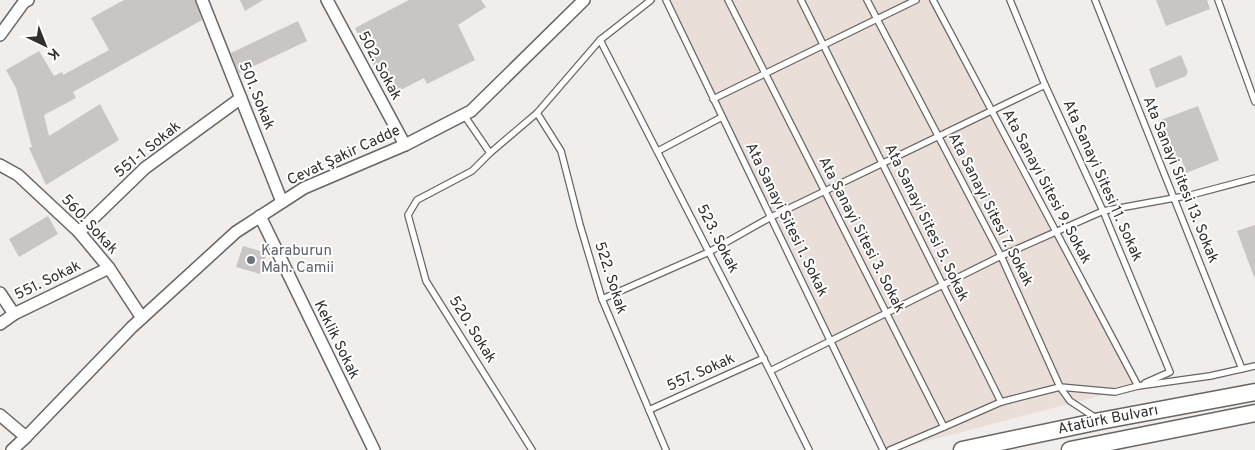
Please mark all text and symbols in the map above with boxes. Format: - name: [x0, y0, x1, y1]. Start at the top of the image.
- north arrow: [20, 20, 70, 70]
- street label: 502. Sokak: [353, 28, 405, 104]
- text: K: [43, 44, 62, 63]
- street label: 501. Sokak: [234, 59, 278, 133]
- street label: Ata Sanayi Sitesi 13. Sokak: [1138, 94, 1222, 266]
- street label: Ata Sanayi Sitesi 11. Sokak: [1058, 97, 1146, 265]
- street label: Ata Sanayi Sitesi 9. Sokak: [997, 106, 1095, 268]
- street label: 551-1 Sokak: [111, 117, 185, 183]
- street label: Cevat Şakir Cadde: [284, 121, 404, 191]
- street label: Ata Sanayi Sitesi 7. Sokak: [943, 130, 1037, 290]
- street label: Ata Sanayi Sitesi 1. Sokak: [740, 140, 832, 300]
- street label: Ata Sanayi Sitesi 5. Sokak: [880, 141, 972, 305]
- street label: Ata Sanayi Sitesi 3. Sokak: [813, 154, 909, 316]
- street label: 560. Sokak: [56, 191, 122, 259]
- street label: 523. Sokak: [692, 201, 742, 277]
- street label: 522. Sokak: [589, 239, 631, 317]
- place label: Karaburun Mah. Camii: [261, 242, 334, 278]
- marker: Karaburun Mah. Camii: [245, 254, 257, 266]
- street label: 551. Sokak: [12, 257, 84, 305]
- street label: 520. Sokak: [444, 293, 500, 367]
- street label: Keklik Sokak: [309, 297, 363, 383]
- street label: 557. Sokak: [664, 350, 738, 396]
- street label: Atatürk Bulvarı: [1056, 401, 1160, 439]

